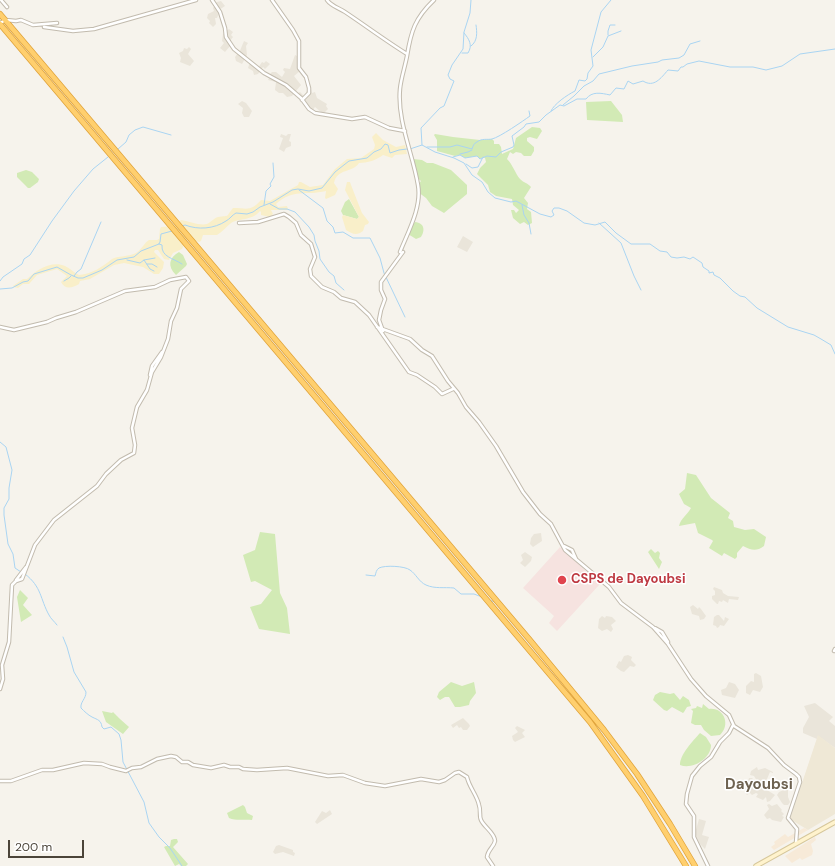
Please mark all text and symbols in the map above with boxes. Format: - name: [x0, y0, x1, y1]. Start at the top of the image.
- place label: CSPS de Dayoubsi: [571, 572, 686, 588]
- marker: CSPS de Dayoubsi: [556, 574, 568, 586]
- district label: Dayoubsi: [725, 776, 793, 794]
- scale bar: [10, 832, 86, 858]
- text: 200 m: [15, 839, 52, 855]

